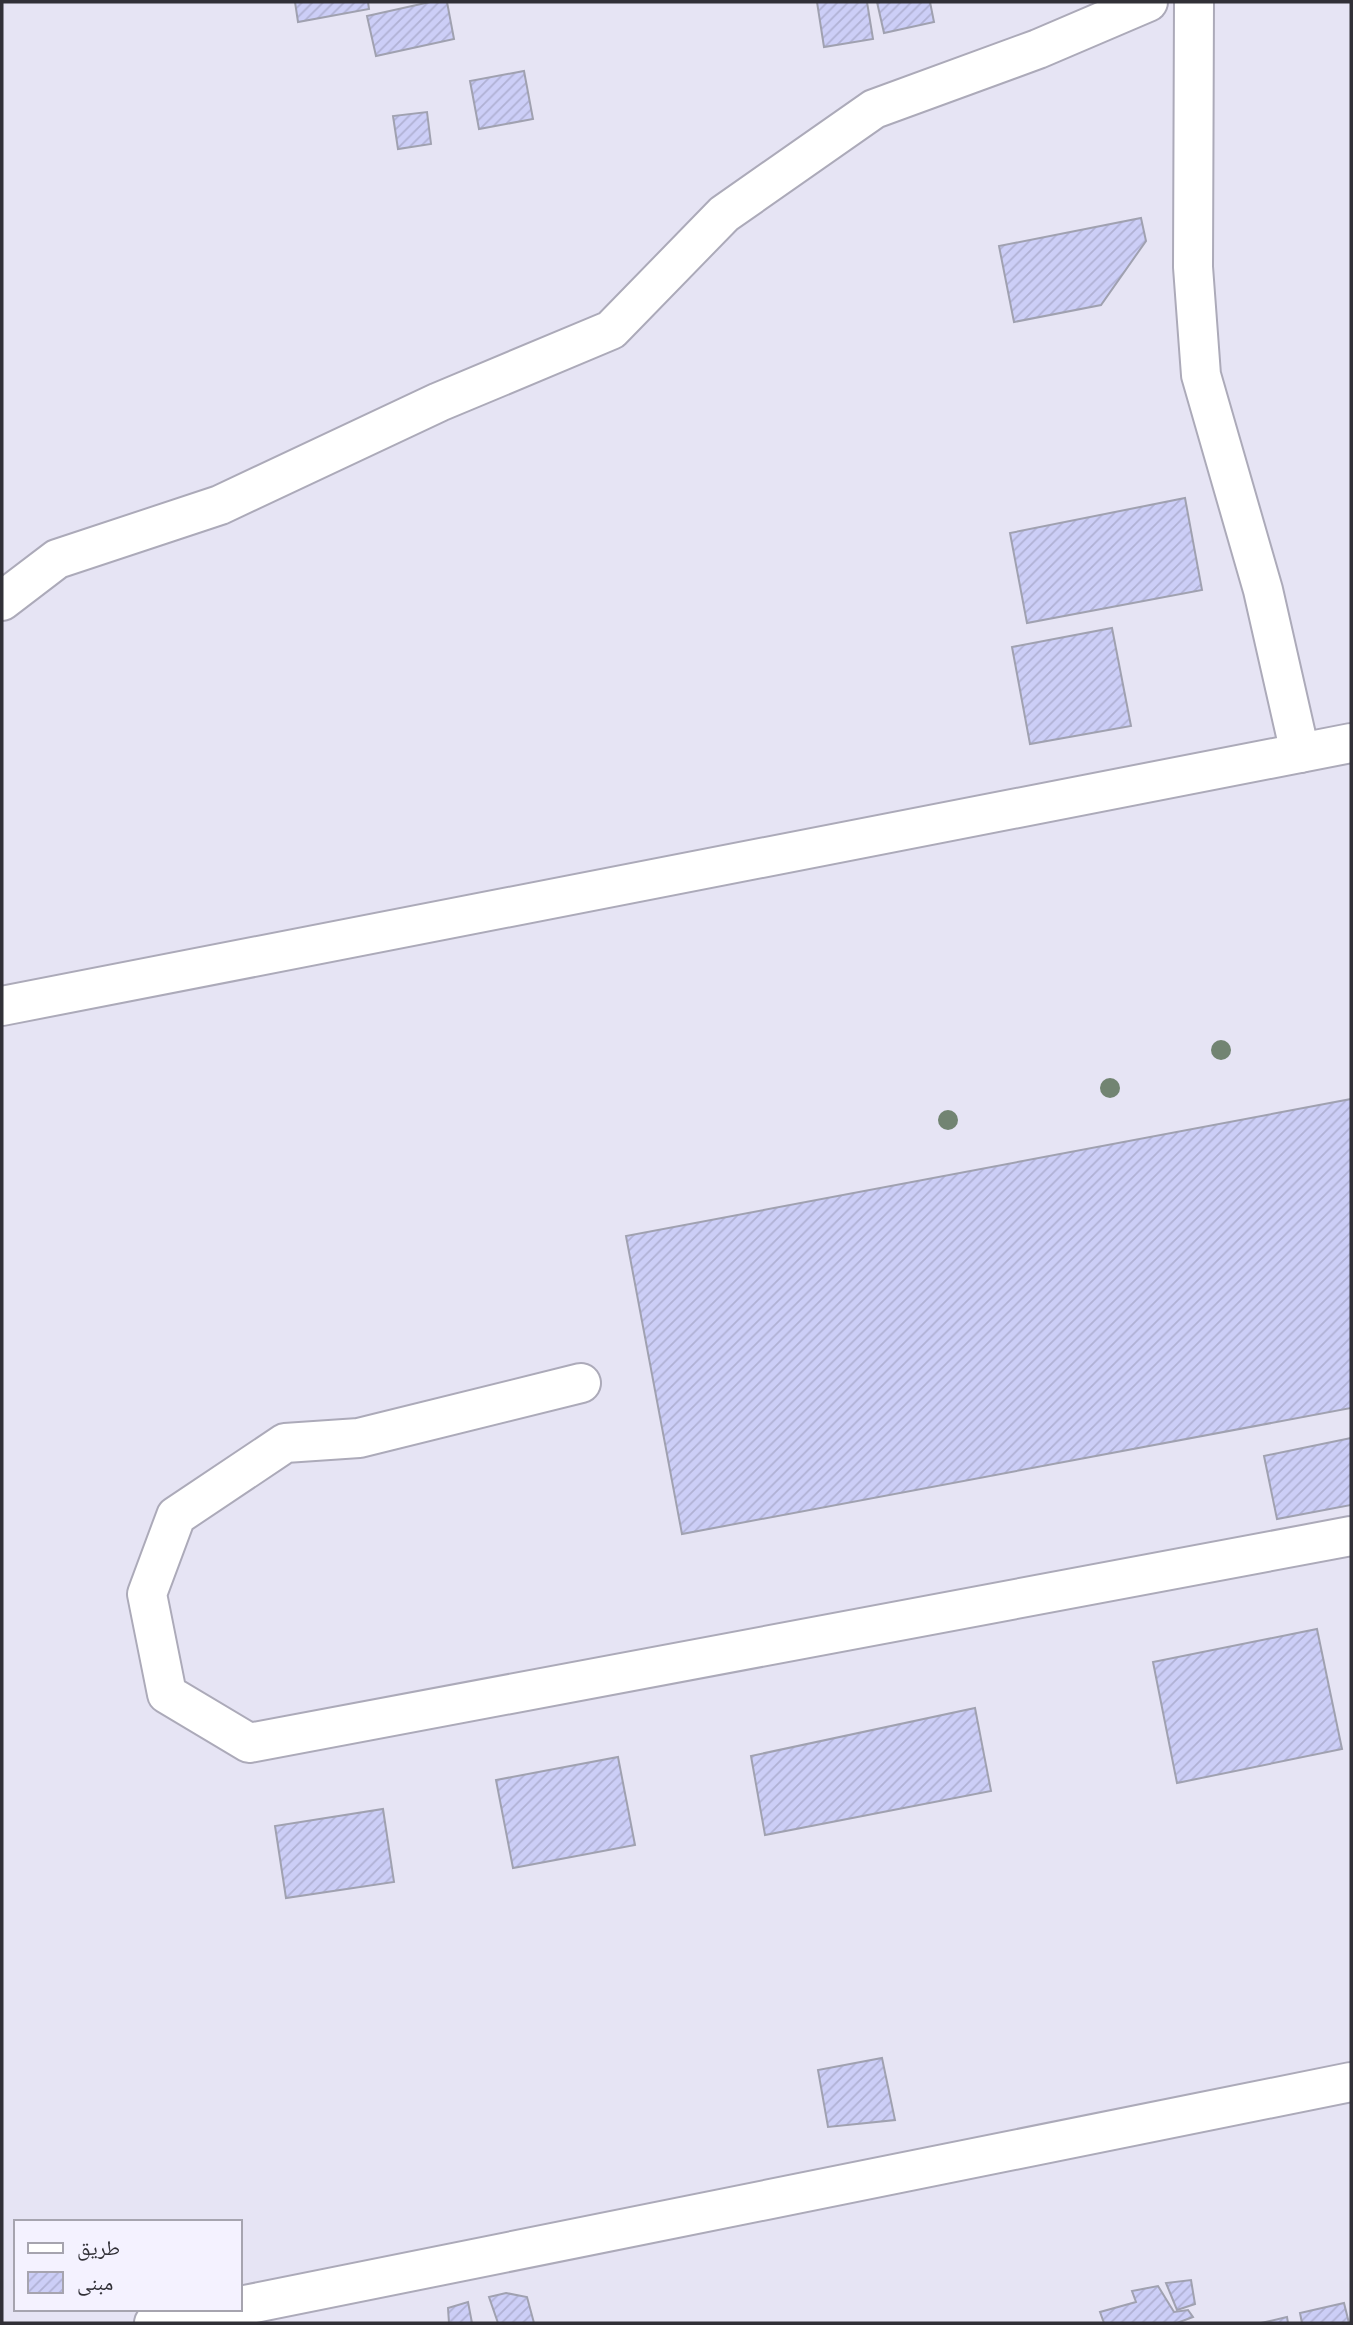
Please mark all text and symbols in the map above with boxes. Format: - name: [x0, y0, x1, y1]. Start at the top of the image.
- legend: [14, 2220, 242, 2311]
- text: طريق: [77, 2233, 120, 2262]
- text: مبنى: [77, 2268, 113, 2297]

